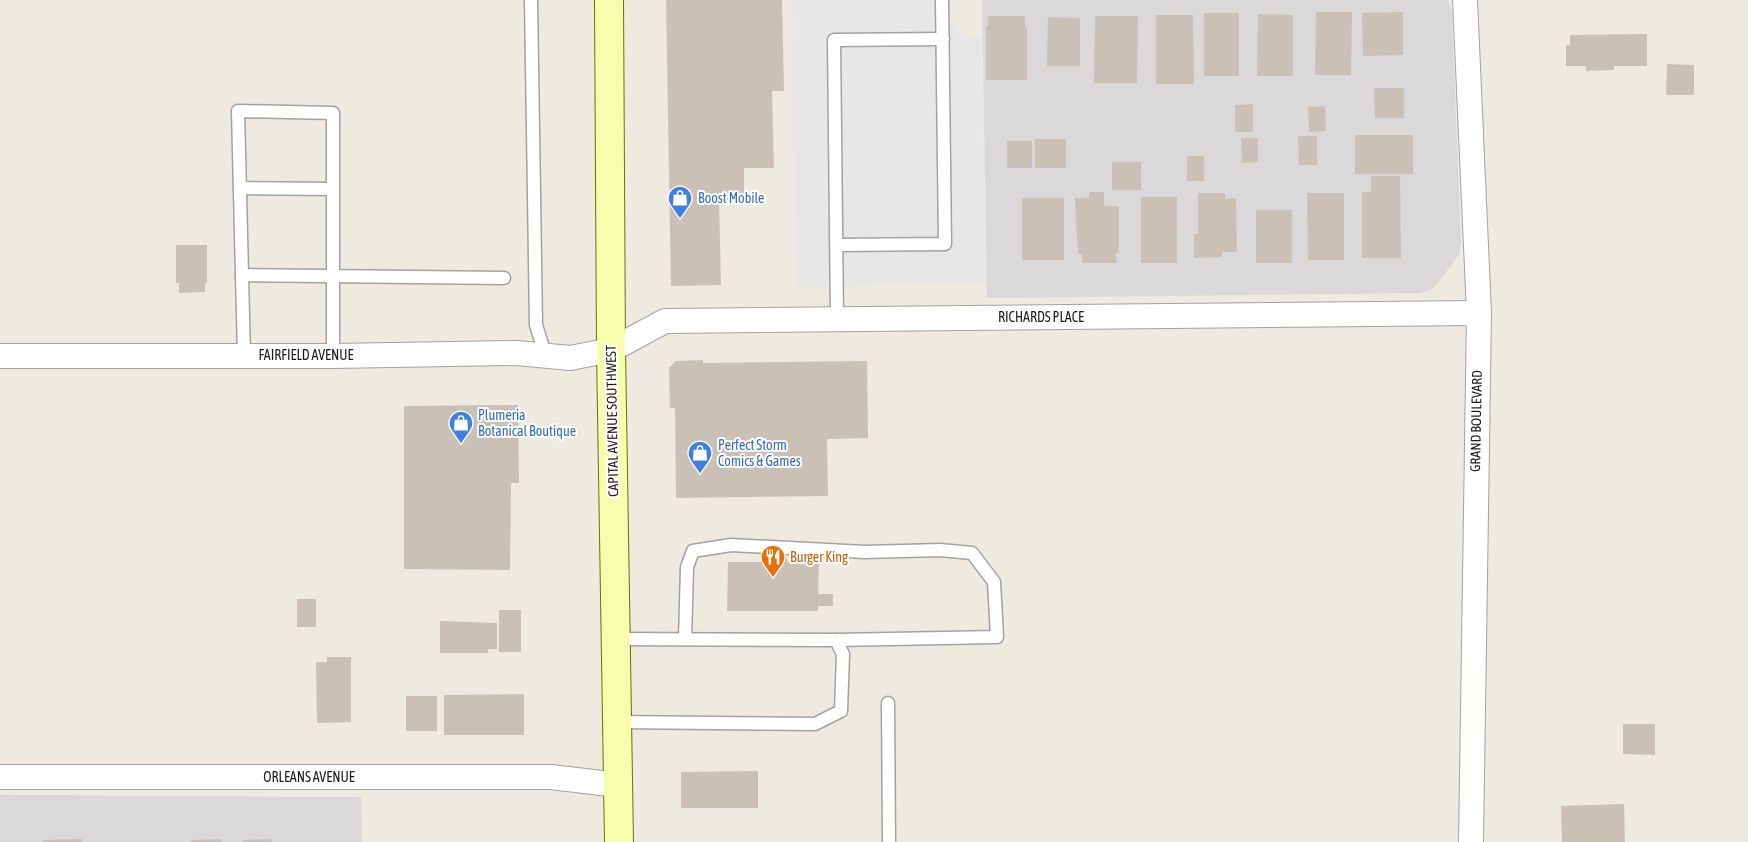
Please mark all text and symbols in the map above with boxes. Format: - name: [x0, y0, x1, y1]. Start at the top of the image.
- shop icon: Boost Mobile: [667, 185, 693, 219]
- place label: Boost Mobile: [698, 190, 764, 206]
- street label: RICHARDS PLACE: [998, 309, 1084, 325]
- street label: CAPITAL AVENUE SOUTHWEST: [603, 345, 621, 497]
- street label: FAIRFIELD AVENUE: [258, 347, 354, 363]
- street label: GRAND BOULEVARD: [1467, 370, 1485, 472]
- place label: Plumeria Botanical Boutique: [478, 407, 576, 439]
- shop icon: Plumeria Botanical Boutique: [448, 410, 474, 444]
- place label: Perfect Storm Comics & Games: [718, 437, 801, 469]
- shop icon: Perfect Storm Comics & Games: [687, 440, 713, 474]
- restaurant icon: Burger King: [760, 544, 786, 578]
- place label: Burger King: [790, 549, 848, 565]
- street label: ORLEANS AVENUE: [263, 769, 355, 785]

